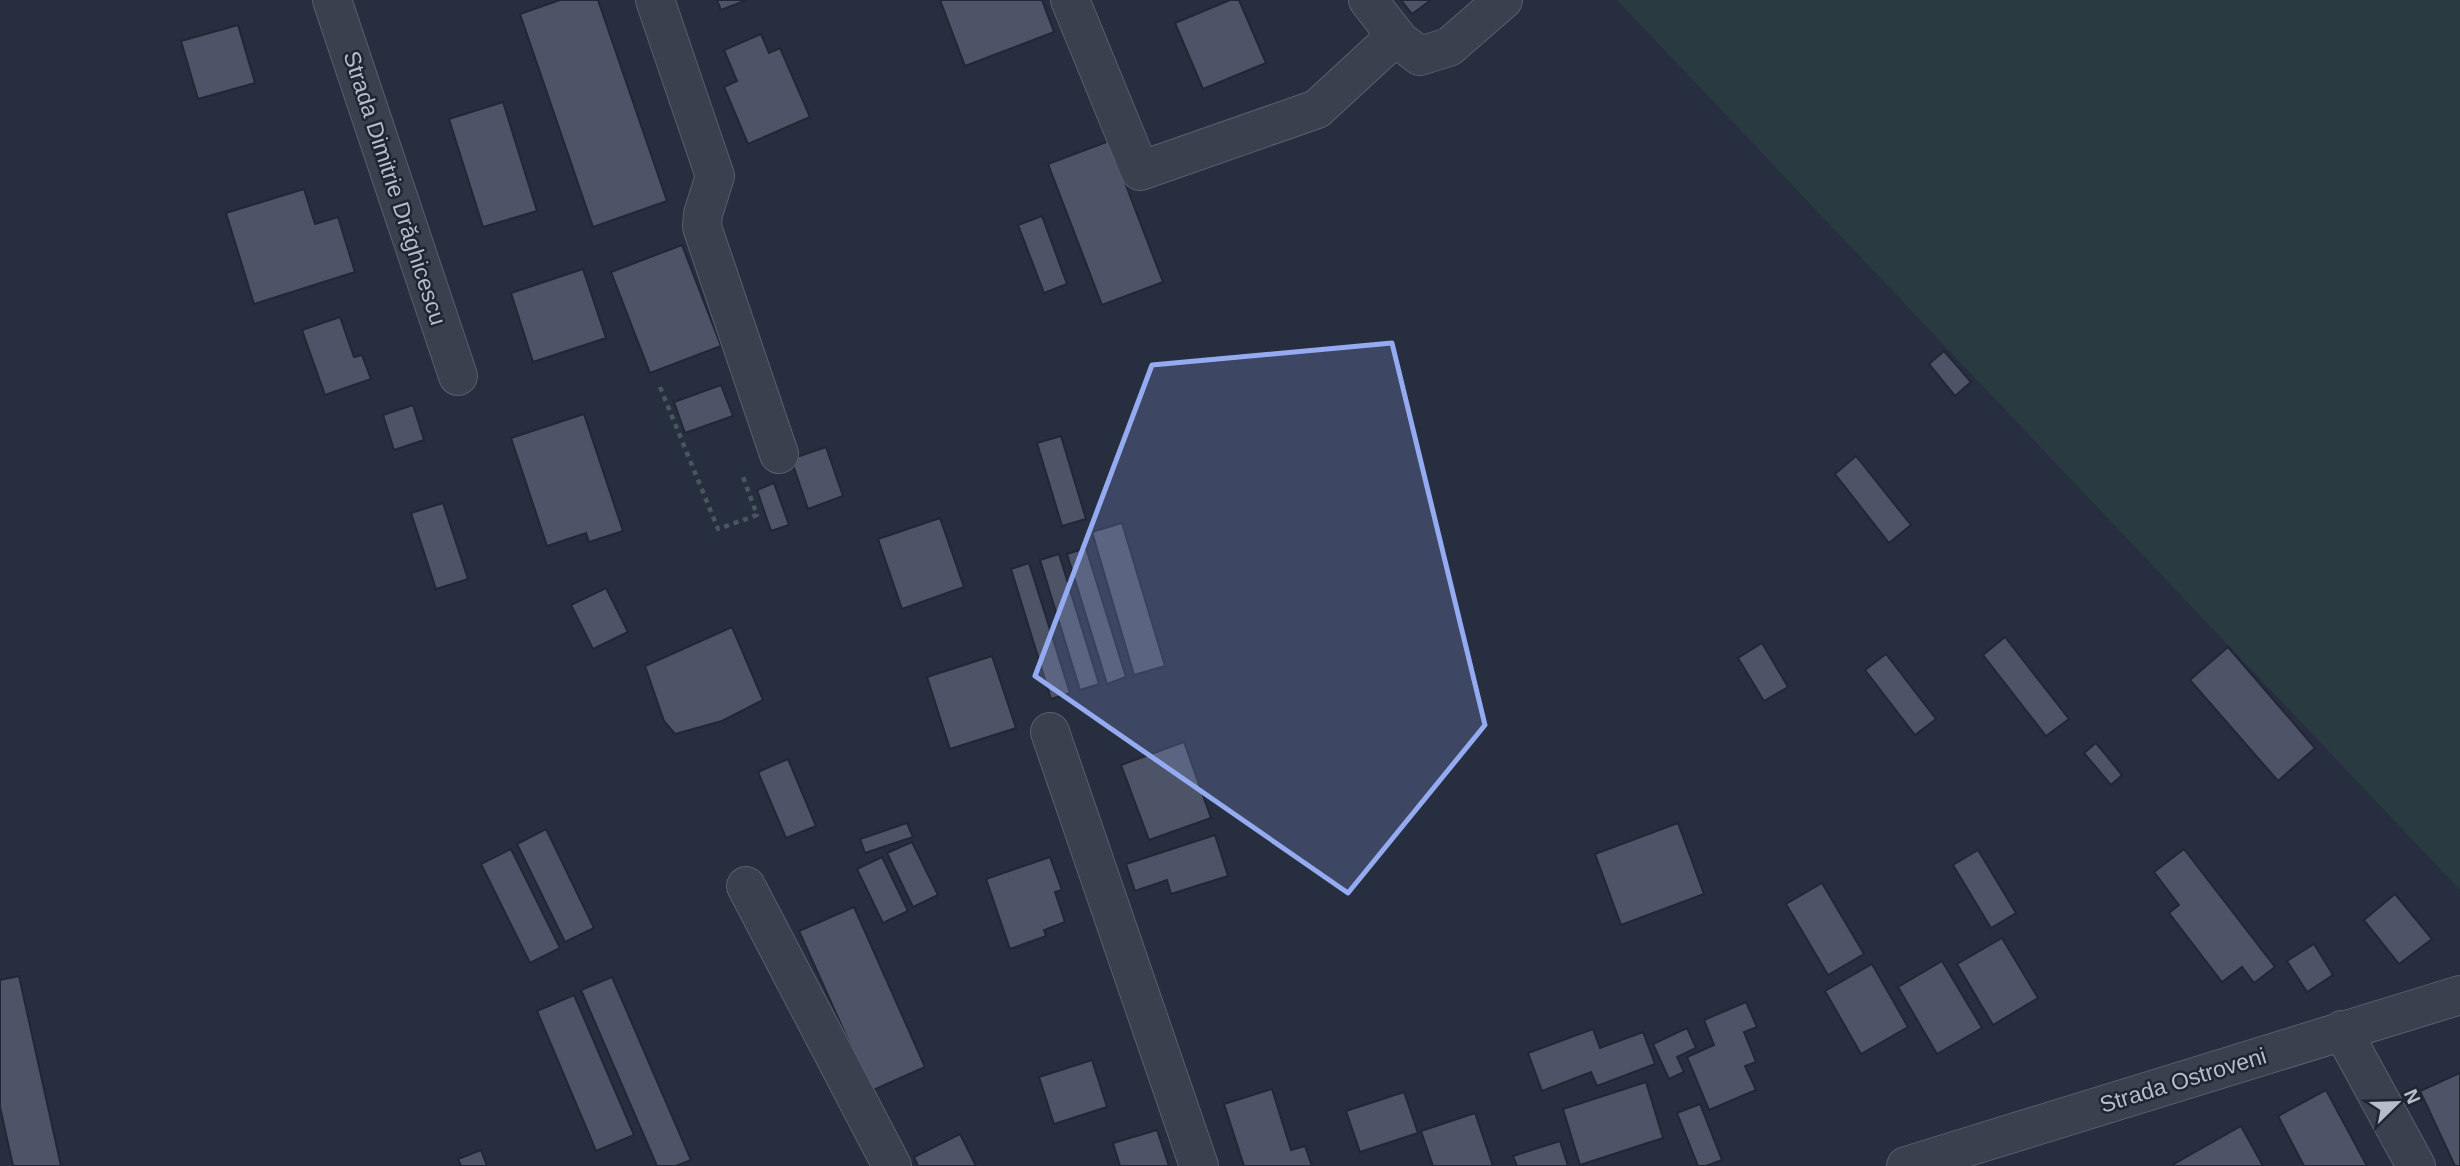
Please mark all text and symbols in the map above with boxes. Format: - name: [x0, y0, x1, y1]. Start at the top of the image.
- street label: Strada Dimitrie Drăghicescu: [338, 48, 452, 328]
- street label: Strada Ostroveni: [2097, 1042, 2269, 1118]
- north arrow: [2362, 1068, 2432, 1138]
- text: N: [2400, 1086, 2425, 1107]

